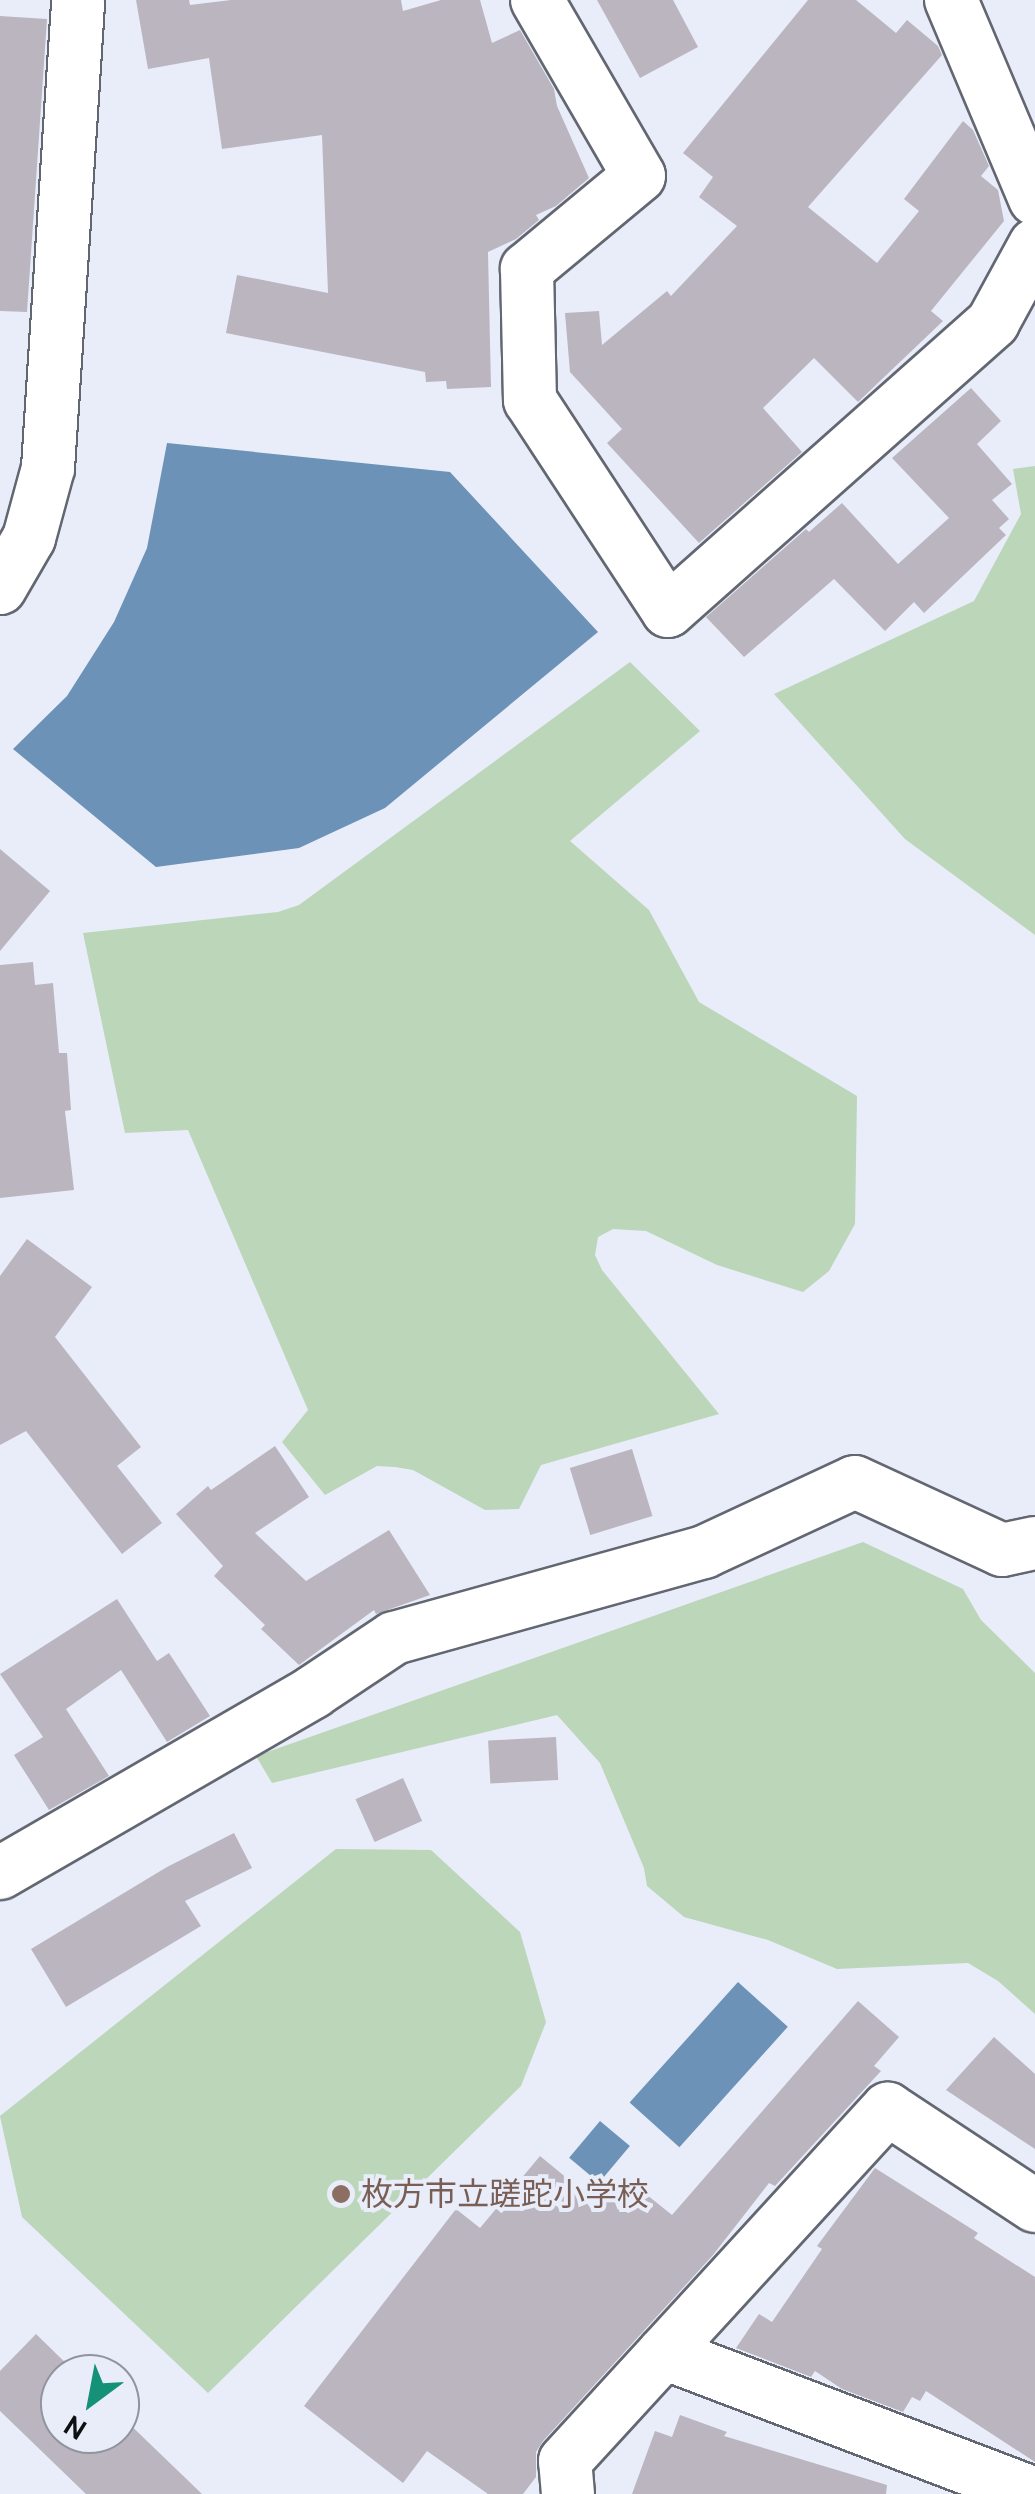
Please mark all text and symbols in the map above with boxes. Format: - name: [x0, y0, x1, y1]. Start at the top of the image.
- place label: 枚方市立蹉跎小学校: [361, 2175, 649, 2213]
- marker: 枚方市立蹉跎小学校: [330, 2183, 352, 2205]
- north arrow: [40, 2354, 140, 2454]
- text: N: [58, 2408, 93, 2447]

